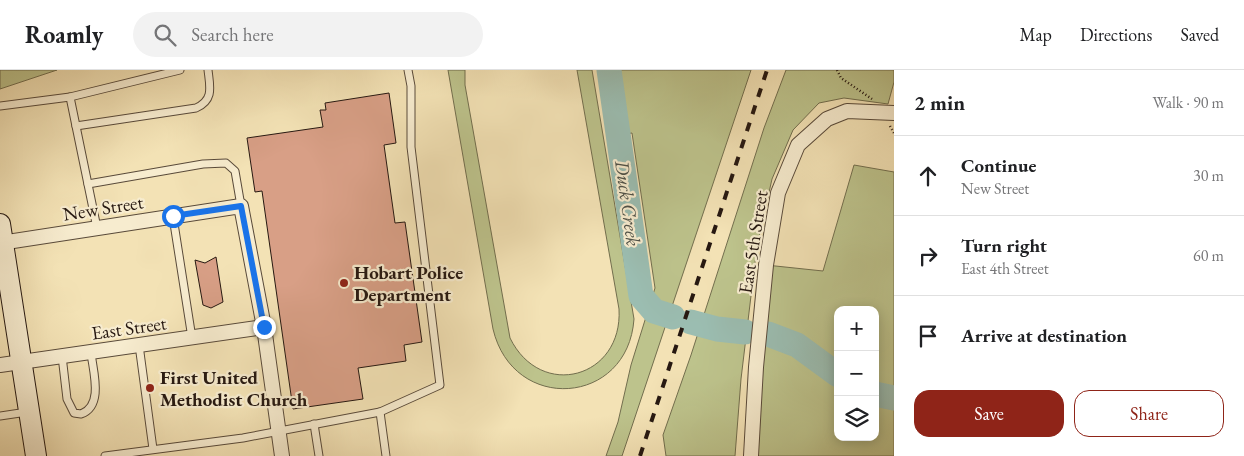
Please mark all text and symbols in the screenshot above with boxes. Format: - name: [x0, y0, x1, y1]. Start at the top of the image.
- search box: [133, 12, 483, 57]
- text: Roamly: [25, 19, 103, 50]
- icon: search: [151, 21, 179, 49]
- text: Search here: [191, 22, 274, 47]
- text: Map: [1020, 23, 1052, 46]
- text: Directions: [1080, 23, 1152, 46]
- text: Saved: [1180, 23, 1219, 46]
- text: 2 min: [914, 89, 965, 116]
- text: Walk · 90 m: [1153, 92, 1224, 113]
- text: Continue: [961, 153, 1036, 178]
- water label: Duck Creek: [609, 158, 647, 248]
- icon: ahead: [914, 162, 942, 190]
- text: 30 m: [1193, 165, 1224, 186]
- text: New Street: [961, 178, 1029, 199]
- street label: New Street: [61, 189, 145, 227]
- street label: East 5th Street: [733, 189, 773, 295]
- route start: [162, 205, 185, 228]
- text: Turn right: [961, 233, 1047, 258]
- icon: right: [914, 242, 942, 270]
- text: 60 m: [1193, 245, 1224, 266]
- text: East 4th Street: [961, 258, 1049, 279]
- place label: Hobart Police Department: [354, 260, 463, 307]
- marker: Hobart Police Department: [338, 277, 350, 289]
- map controls: [834, 306, 879, 441]
- button: +: [834, 306, 879, 351]
- street label: East Street: [90, 310, 168, 346]
- route end: [253, 316, 276, 339]
- icon: arrive: [914, 322, 942, 350]
- text: Arrive at destination: [961, 323, 1127, 348]
- button: −: [834, 351, 879, 396]
- place label: First United Methodist Church: [160, 365, 308, 412]
- marker: First United Methodist Church: [144, 382, 156, 394]
- button: Save: [914, 390, 1064, 437]
- button: Share: [1074, 390, 1224, 437]
- button: layers: [834, 396, 879, 441]

